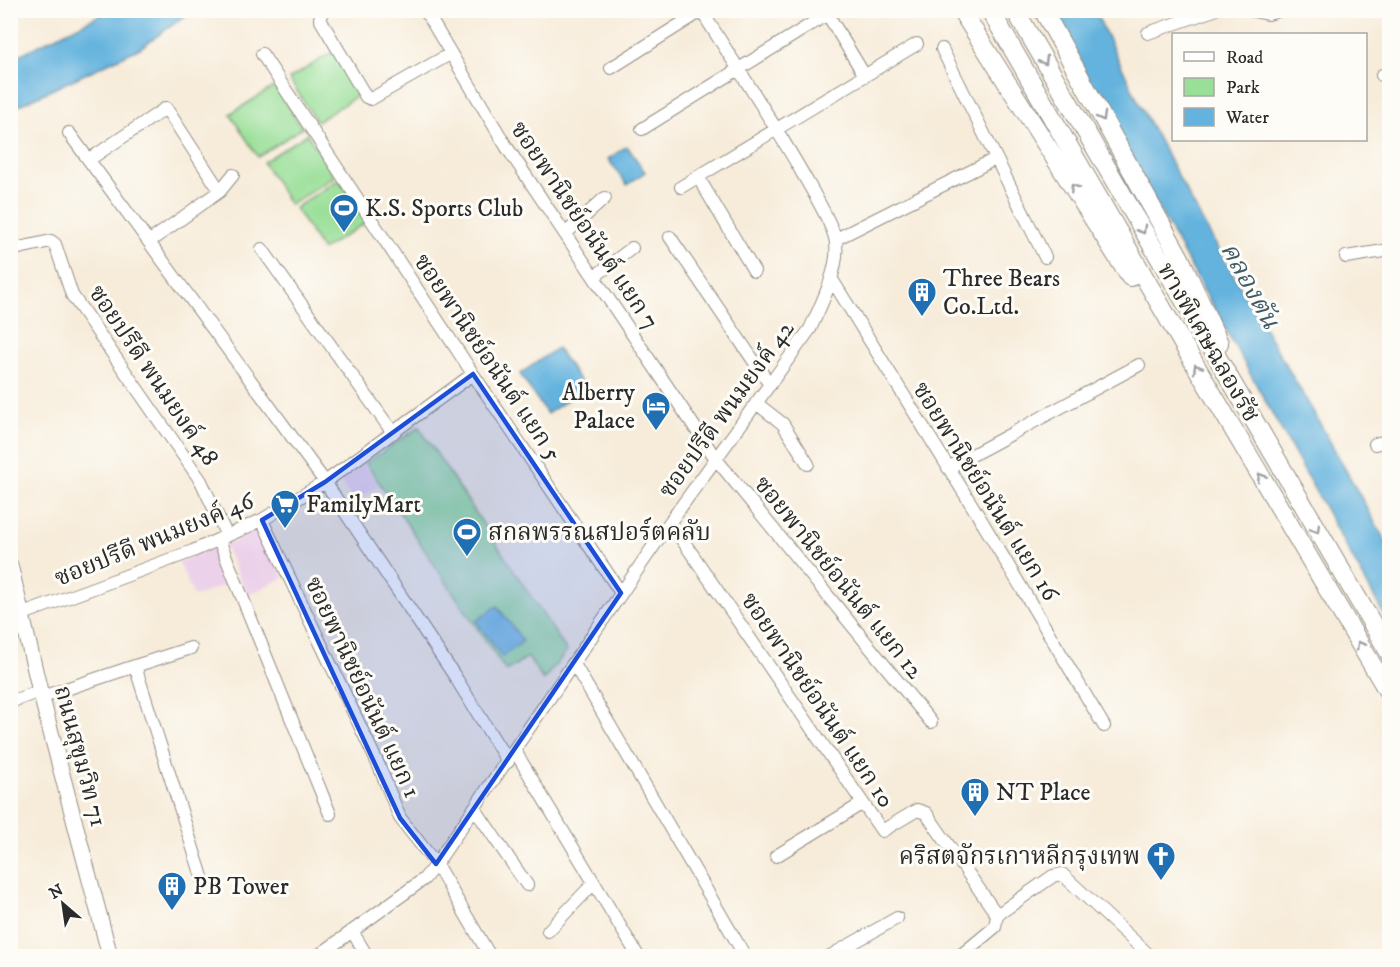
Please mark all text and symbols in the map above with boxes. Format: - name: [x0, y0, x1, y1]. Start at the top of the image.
- legend: [1172, 33, 1367, 141]
- text: Road: [1226, 47, 1263, 69]
- one-way arrow: [1037, 55, 1049, 65]
- text: Park: [1226, 77, 1260, 99]
- text: Water: [1225, 107, 1269, 129]
- one-way arrow: [1095, 110, 1106, 121]
- street label: ซอยพานิชย์อนันต์ แยก 7: [503, 115, 667, 335]
- one-way arrow: [1070, 184, 1081, 195]
- sports icon: K.S. Sports Club: [328, 192, 360, 234]
- place label: K.S. Sports Club: [365, 194, 523, 224]
- one-way arrow: [1135, 224, 1146, 234]
- water label: คลองตัน: [1212, 237, 1287, 336]
- street label: ซอยพานิชย์อนันต์ แยก 5: [407, 247, 569, 467]
- street label: ทางพิเศษฉลองรัช: [1150, 257, 1266, 428]
- place label: Three Bears Co.Ltd.: [943, 264, 1060, 322]
- building icon: Three Bears Co.Ltd.: [906, 276, 938, 318]
- street label: ซอยปรีดี พนมยงค์ 48: [82, 278, 226, 472]
- street label: ซอยปรีดี พนมยงค์ 42: [651, 314, 801, 504]
- one-way arrow: [1192, 364, 1204, 374]
- street label: ซอยพานิชย์อนันต์ แยก 16: [905, 375, 1067, 608]
- place label: Alberry Palace: [562, 378, 636, 436]
- hotel icon: Alberry Palace: [640, 390, 672, 432]
- street label: ซอยพานิชย์อนันต์ แยก 12: [747, 469, 931, 685]
- one-way arrow: [1256, 473, 1268, 483]
- street label: ซอยปรีดี พนมยงค์ 46: [50, 484, 260, 594]
- supermarket icon: FamilyMart: [269, 488, 301, 530]
- place label: FamilyMart: [306, 490, 421, 520]
- sports icon: สกลพรรณสปอร์ตคลับ: [451, 516, 483, 558]
- place label: สกลพรรณสปอร์ตคลับ: [488, 516, 711, 548]
- one-way arrow: [1308, 522, 1320, 533]
- street label: ซอยพานิชย์อนันต์ แยก 1: [298, 571, 428, 803]
- street label: ซอยพานิชย์อนันต์ แยก 10: [734, 586, 902, 814]
- one-way arrow: [1355, 641, 1367, 651]
- street label: ถนนสุขุมวิท 71: [47, 682, 113, 830]
- building icon: NT Place: [959, 776, 991, 818]
- place label: NT Place: [996, 778, 1091, 808]
- church icon: คริสตจักรเกาหลีกรุงเทพ: [1145, 840, 1177, 882]
- place label: คริสตจักรเกาหลีกรุงเทพ: [899, 842, 1140, 872]
- building icon: PB Tower: [156, 870, 188, 912]
- place label: PB Tower: [193, 872, 289, 902]
- north arrow: [33, 874, 93, 934]
- text: N: [46, 880, 67, 904]

